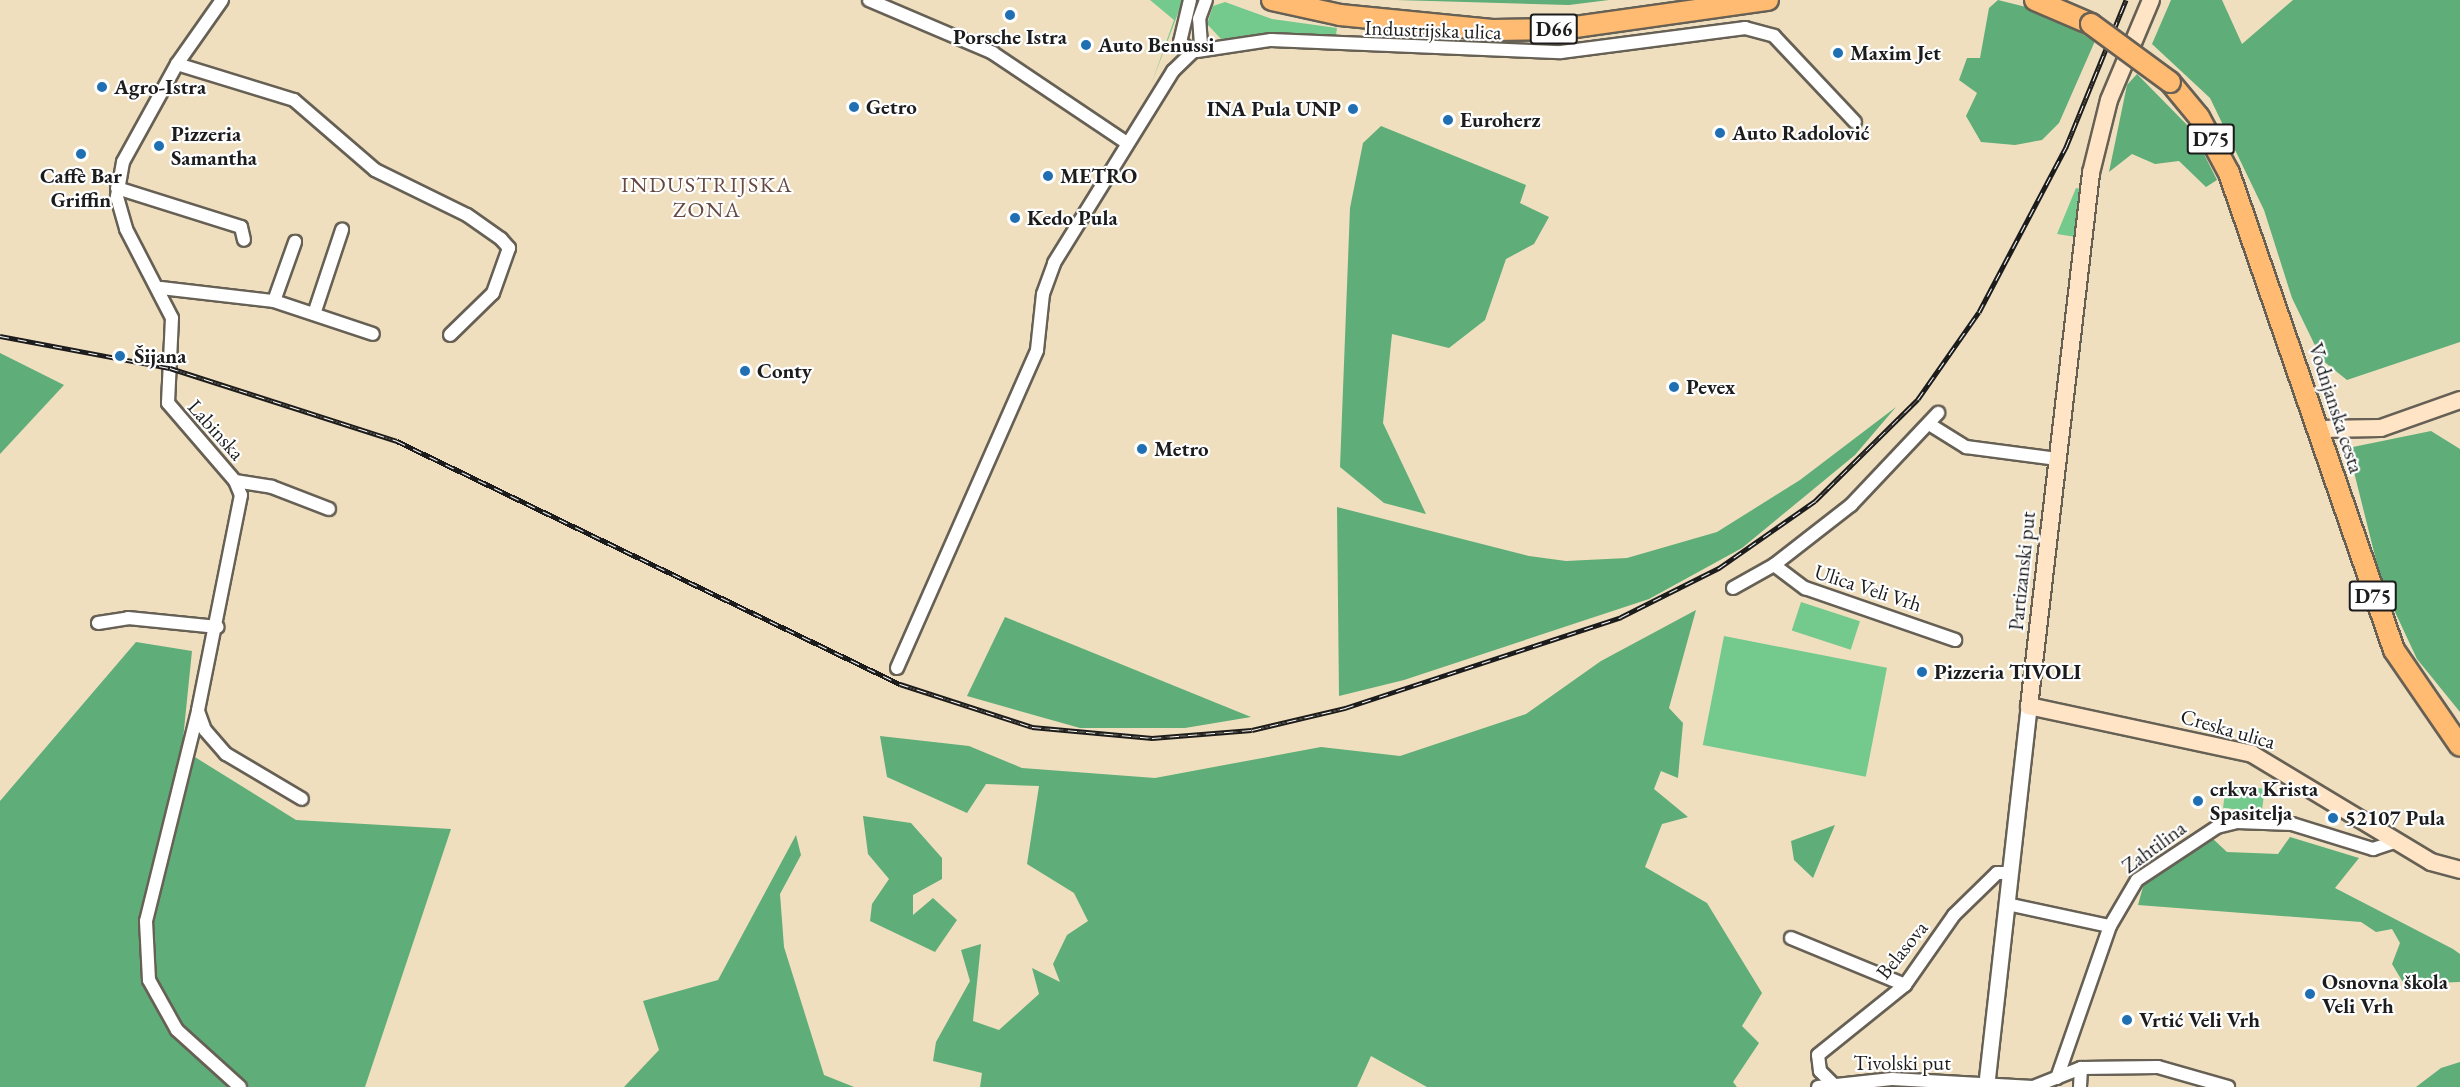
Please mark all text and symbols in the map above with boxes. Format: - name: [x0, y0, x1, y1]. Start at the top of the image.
- marker: Porsche Istra: [1003, 8, 1017, 22]
- road number: D66: [1528, 12, 1580, 46]
- street label: Industrijska ulica: [1364, 15, 1502, 45]
- place label: Porsche Istra: [953, 24, 1067, 50]
- place label: Auto Benussi: [1098, 32, 1215, 58]
- marker: Auto Benussi: [1079, 38, 1093, 52]
- place label: Maxim Jet: [1850, 40, 1941, 66]
- marker: Maxim Jet: [1831, 46, 1845, 60]
- place label: Agro-Istra: [114, 74, 206, 100]
- marker: Agro-Istra: [95, 80, 109, 94]
- place label: Getro: [866, 94, 917, 120]
- place label: INA Pula UNP: [1207, 96, 1341, 122]
- marker: Getro: [847, 100, 861, 114]
- marker: INA Pula UNP: [1346, 102, 1360, 116]
- place label: Euroherz: [1460, 107, 1541, 133]
- marker: Euroherz: [1441, 113, 1455, 127]
- place label: Auto Radolović: [1732, 120, 1869, 146]
- place label: Pizzeria Samantha: [171, 121, 257, 171]
- road number: D75: [2186, 122, 2236, 156]
- marker: Auto Radolović: [1713, 126, 1727, 140]
- marker: Pizzeria Samantha: [152, 139, 166, 153]
- marker: Caffè Bar Griffin: [74, 147, 88, 161]
- place label: Caffè Bar Griffin: [40, 163, 122, 213]
- place label: METRO: [1060, 163, 1137, 189]
- marker: METRO: [1041, 169, 1055, 183]
- district label: INDUSTRIJSKA ZONA: [621, 171, 793, 222]
- place label: Kedo Pula: [1027, 205, 1118, 231]
- marker: Kedo Pula: [1008, 211, 1022, 225]
- street label: Vodnjanska cesta: [2303, 340, 2369, 476]
- place label: Šijana: [134, 343, 186, 369]
- marker: Šijana: [111, 347, 129, 365]
- place label: Conty: [757, 358, 812, 384]
- marker: Conty: [738, 364, 752, 378]
- place label: Pevex: [1686, 374, 1735, 400]
- marker: Pevex: [1667, 380, 1681, 394]
- street label: Labinska: [182, 395, 250, 465]
- place label: Metro: [1154, 436, 1208, 462]
- marker: Metro: [1135, 442, 1149, 456]
- street label: Partizanski put: [2003, 510, 2041, 632]
- street label: Ulica Veli Vrh: [1811, 559, 1925, 617]
- road number: D75: [2348, 579, 2398, 613]
- place label: Pizzeria TIVOLI: [1934, 659, 2081, 685]
- marker: Pizzeria TIVOLI: [1915, 665, 1929, 679]
- street label: Creska ulica: [2178, 703, 2278, 755]
- place label: crkva Krista Spasitelja: [2210, 776, 2318, 826]
- marker: crkva Krista Spasitelja: [2191, 794, 2205, 808]
- place label: 52107 Pula: [2345, 805, 2445, 831]
- marker: 52107 Pula: [2326, 811, 2340, 825]
- street label: Zahtilina: [2117, 815, 2191, 879]
- street label: Belasova: [1871, 916, 1933, 984]
- place label: Osnovna škola Veli Vrh: [2322, 969, 2448, 1019]
- marker: Osnovna škola Veli Vrh: [2303, 987, 2317, 1001]
- place label: Vrtić Veli Vrh: [2139, 1007, 2260, 1033]
- marker: Vrtić Veli Vrh: [2120, 1013, 2134, 1027]
- street label: Tivolski put: [1853, 1050, 1951, 1076]

